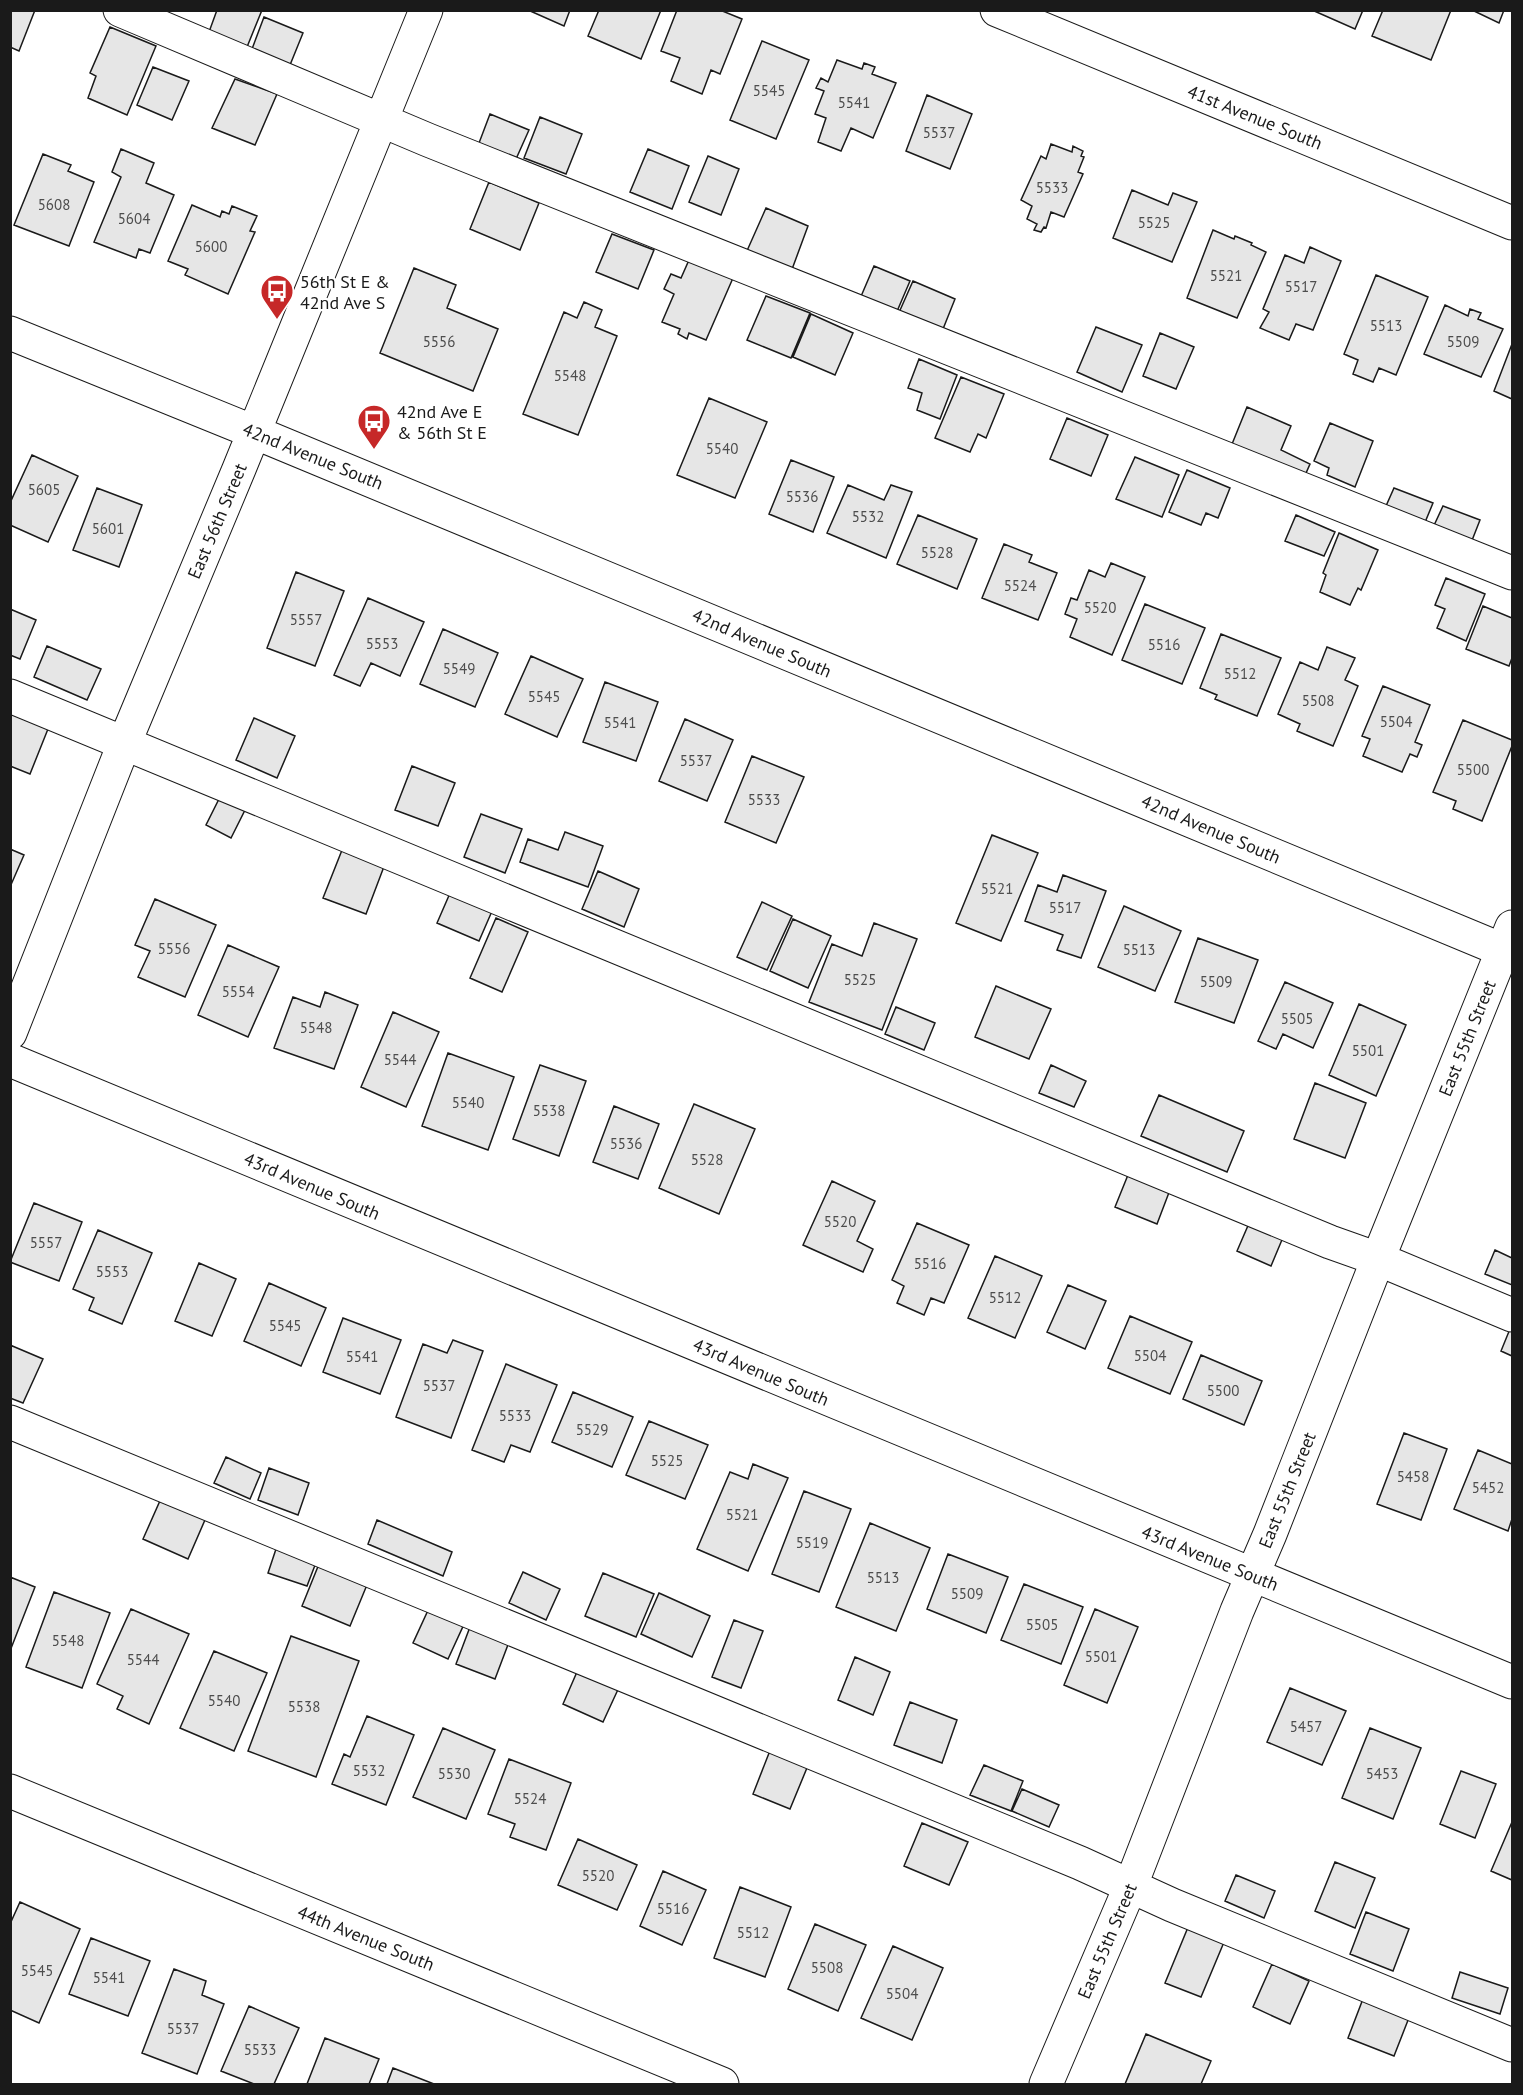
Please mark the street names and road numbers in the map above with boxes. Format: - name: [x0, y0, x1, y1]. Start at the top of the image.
- street label: 41st Avenue South: [1184, 79, 1326, 155]
- street label: 42nd Avenue South: [239, 417, 387, 495]
- street label: East 56th Street: [182, 460, 252, 582]
- street label: 42nd Avenue South: [689, 603, 835, 683]
- street label: 42nd Avenue South: [1138, 789, 1284, 869]
- street label: East 55th Street: [1433, 976, 1501, 1100]
- street label: 43rd Avenue South: [241, 1147, 383, 1225]
- street label: 43rd Avenue South: [690, 1333, 832, 1411]
- street label: East 55th Street: [1253, 1428, 1321, 1552]
- street label: 43rd Avenue South: [1138, 1520, 1282, 1596]
- street label: East 55th Street: [1072, 1880, 1142, 2002]
- street label: 44th Avenue South: [294, 1900, 438, 1976]

